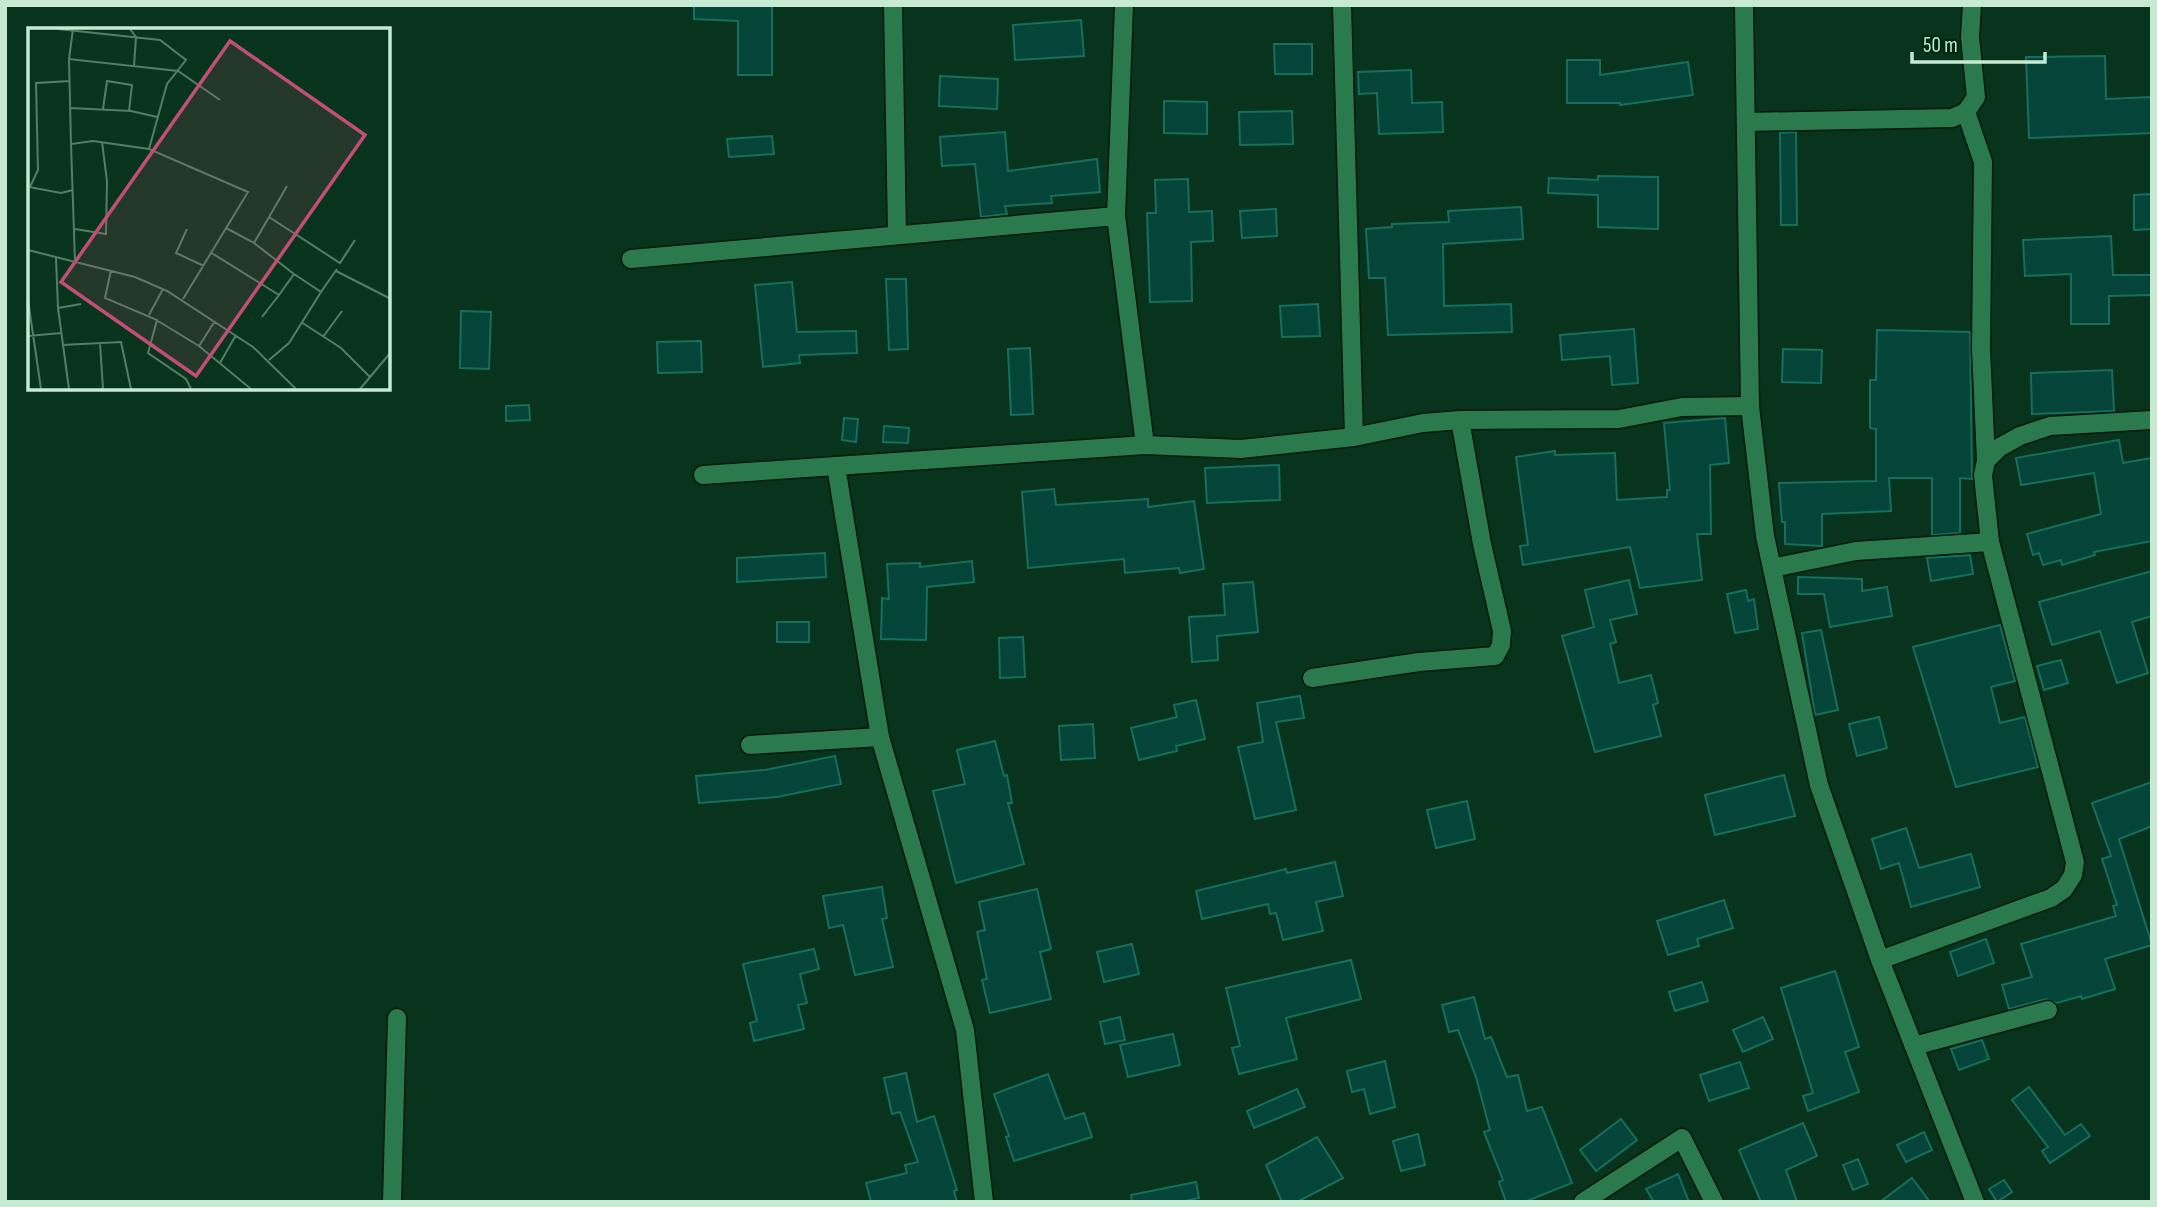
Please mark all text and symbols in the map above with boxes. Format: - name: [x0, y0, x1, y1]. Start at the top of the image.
- scale bar: [1912, 21, 2045, 65]
- inset map: [28, 28, 390, 390]
- text: 50 m: [1923, 33, 1958, 58]

